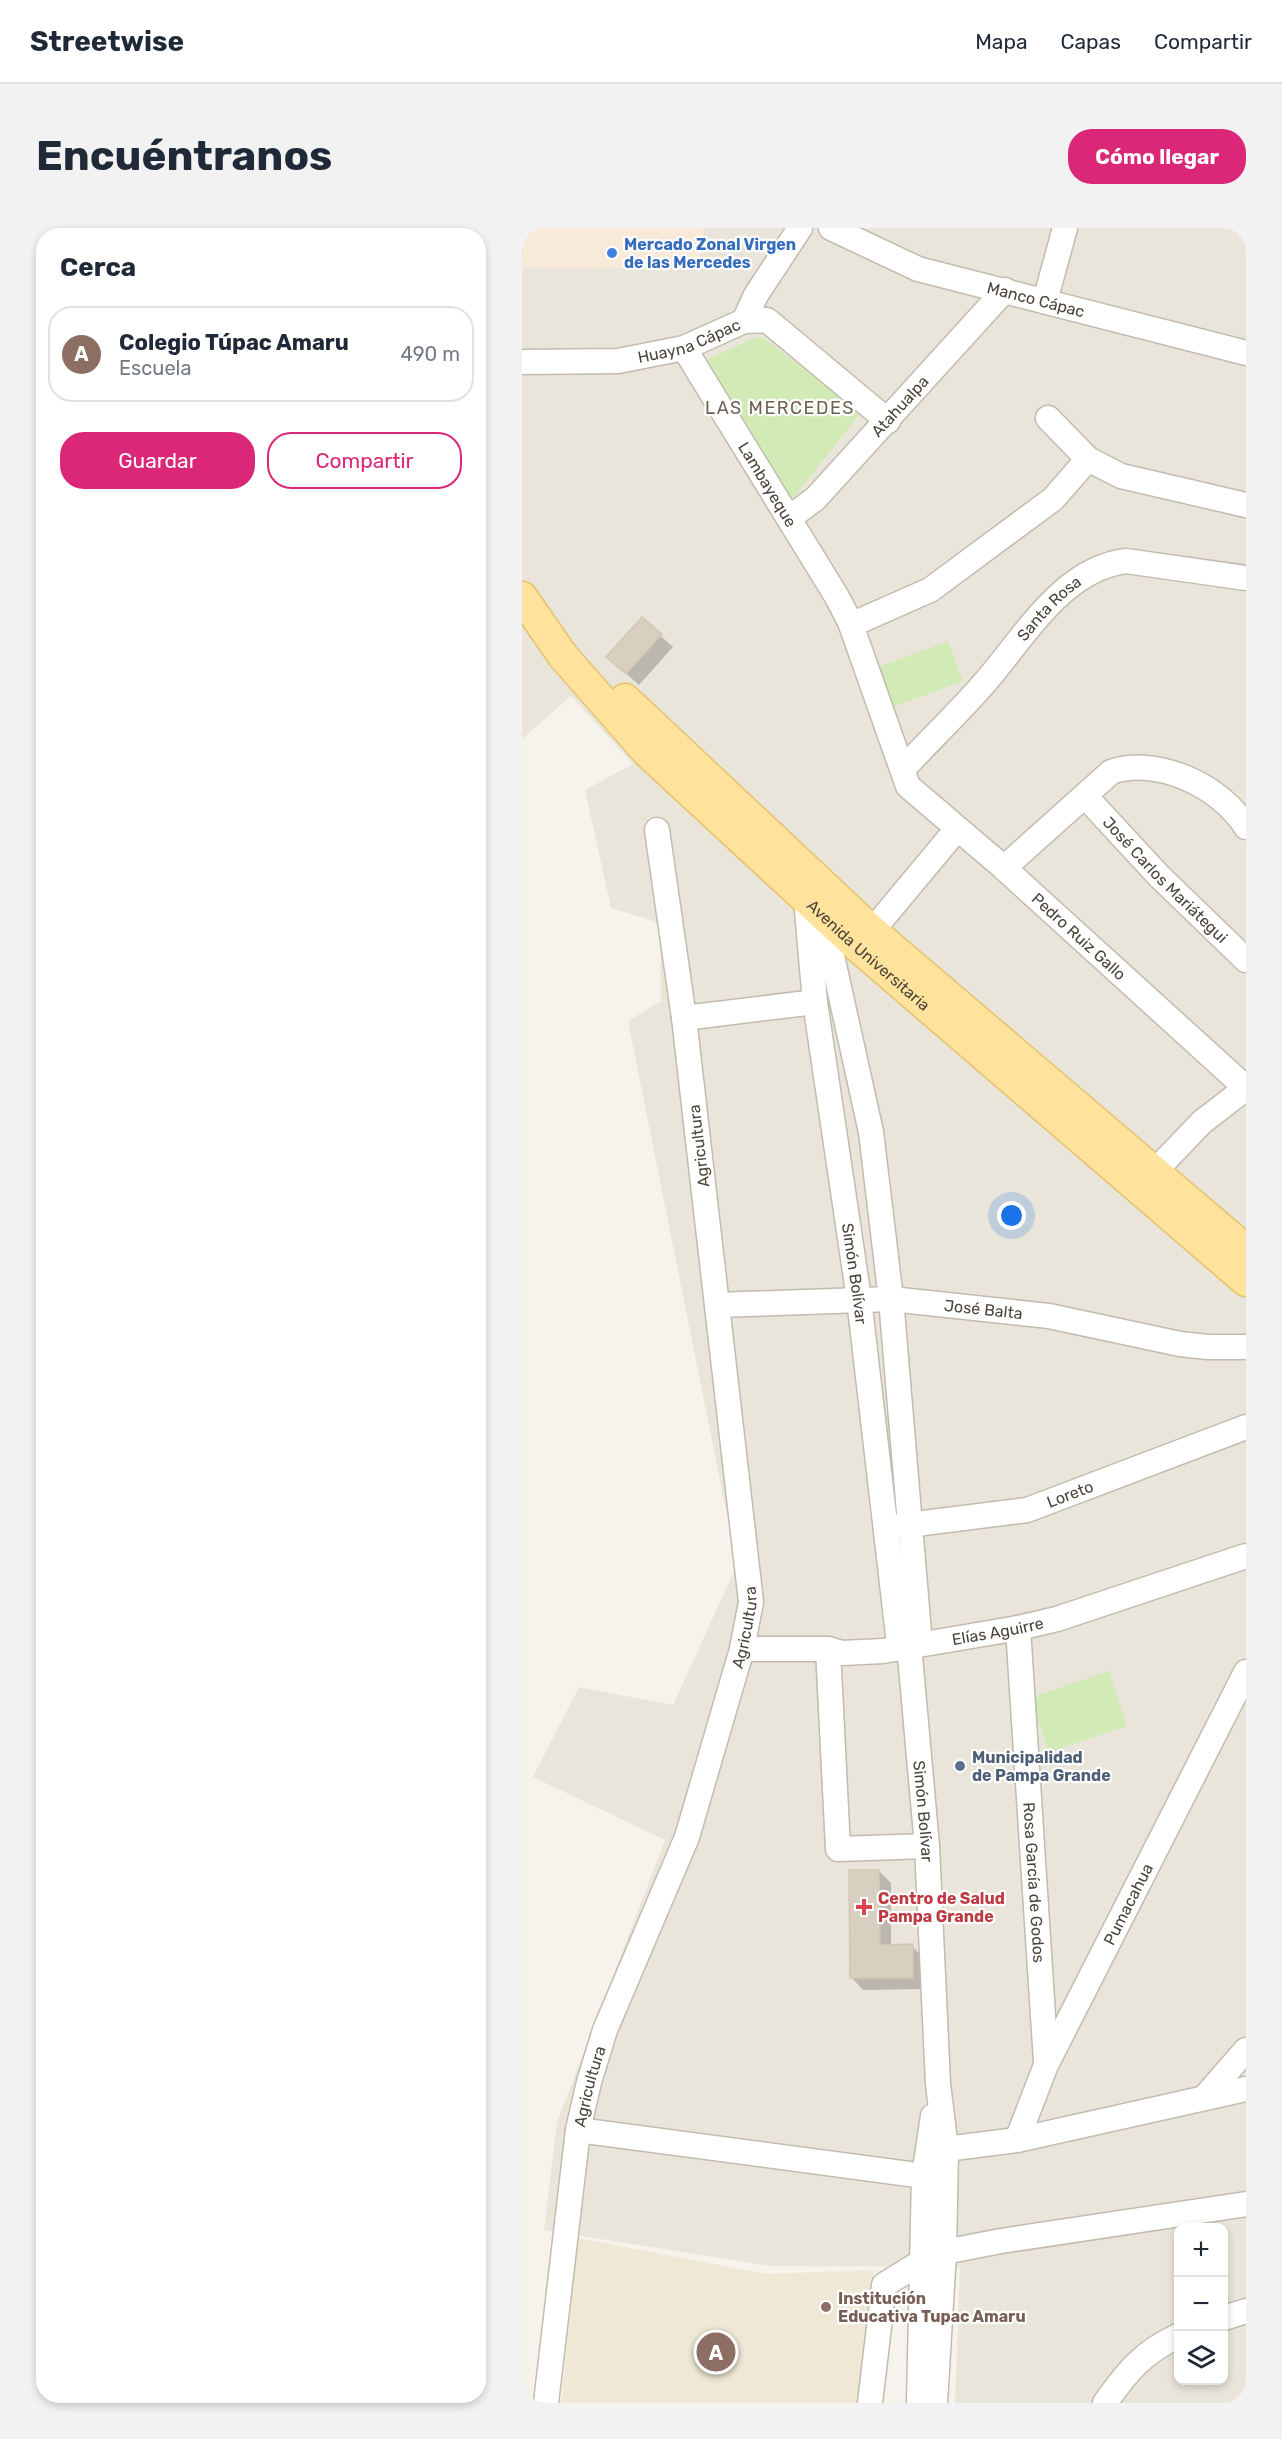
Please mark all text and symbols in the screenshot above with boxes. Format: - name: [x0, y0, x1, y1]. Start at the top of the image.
- text: Streetwise: [30, 25, 184, 58]
- text: Mapa: [975, 29, 1028, 54]
- text: Capas: [1061, 29, 1121, 54]
- text: Compartir: [1154, 29, 1252, 54]
- button: Cómo llegar: [1068, 129, 1246, 184]
- text: Encuéntranos: [36, 131, 332, 181]
- place label: Mercado Zonal Virgen de las Mercedes: [624, 235, 796, 272]
- marker: Mercado Zonal Virgen de las Mercedes: [605, 246, 619, 260]
- text: Cerca: [60, 252, 136, 283]
- street label: Manco Cápac: [985, 278, 1087, 321]
- street label: Huayna Cápac: [636, 314, 743, 366]
- text: Colegio Túpac Amaru: [119, 329, 349, 356]
- text: A: [74, 342, 89, 366]
- text: 490 m: [401, 342, 460, 366]
- text: Escuela: [119, 356, 192, 380]
- street label: Atahualpa: [867, 371, 932, 440]
- district label: LAS MERCEDES: [705, 397, 855, 419]
- button: Guardar: [60, 432, 255, 489]
- button: Compartir: [267, 432, 462, 489]
- street label: Lambayeque: [735, 438, 801, 530]
- street label: Santa Rosa: [1013, 571, 1085, 645]
- street label: José Carlos Mariátegui: [1099, 812, 1232, 947]
- street label: Pedro Ruiz Gallo: [1028, 889, 1130, 984]
- street label: Avenida Universitaria: [803, 895, 934, 1014]
- street label: Agricultura: [685, 1104, 713, 1188]
- your location: [997, 1201, 1026, 1230]
- street label: Simón Bolívar: [838, 1222, 871, 1325]
- street label: José Balta: [943, 1295, 1024, 1323]
- street label: Loreto: [1044, 1476, 1096, 1511]
- street label: Agricultura: [727, 1585, 760, 1671]
- street label: Elías Aguirre: [950, 1613, 1045, 1649]
- place label: Municipalidad de Pampa Grande: [972, 1748, 1111, 1785]
- marker: Municipalidad de Pampa Grande: [953, 1759, 967, 1773]
- street label: Simón Bolívar: [910, 1760, 937, 1863]
- street label: Rosa García de Godos: [1020, 1801, 1049, 1963]
- street label: Pumacahua: [1099, 1860, 1157, 1948]
- place label: Centro de Salud Pampa Grande: [878, 1889, 1005, 1926]
- marker: Centro de Salud Pampa Grande: [855, 1898, 873, 1916]
- street label: Agricultura: [570, 2043, 609, 2129]
- map controls: [1174, 2223, 1228, 2385]
- button: +: [1174, 2223, 1228, 2277]
- button: −: [1174, 2277, 1228, 2331]
- place label: Institución Educativa Tupac Amaru: [838, 2289, 1026, 2326]
- marker: Institución Educativa Tupac Amaru: [819, 2300, 833, 2314]
- pin: A: [696, 2330, 736, 2374]
- button: layers: [1174, 2331, 1228, 2385]

